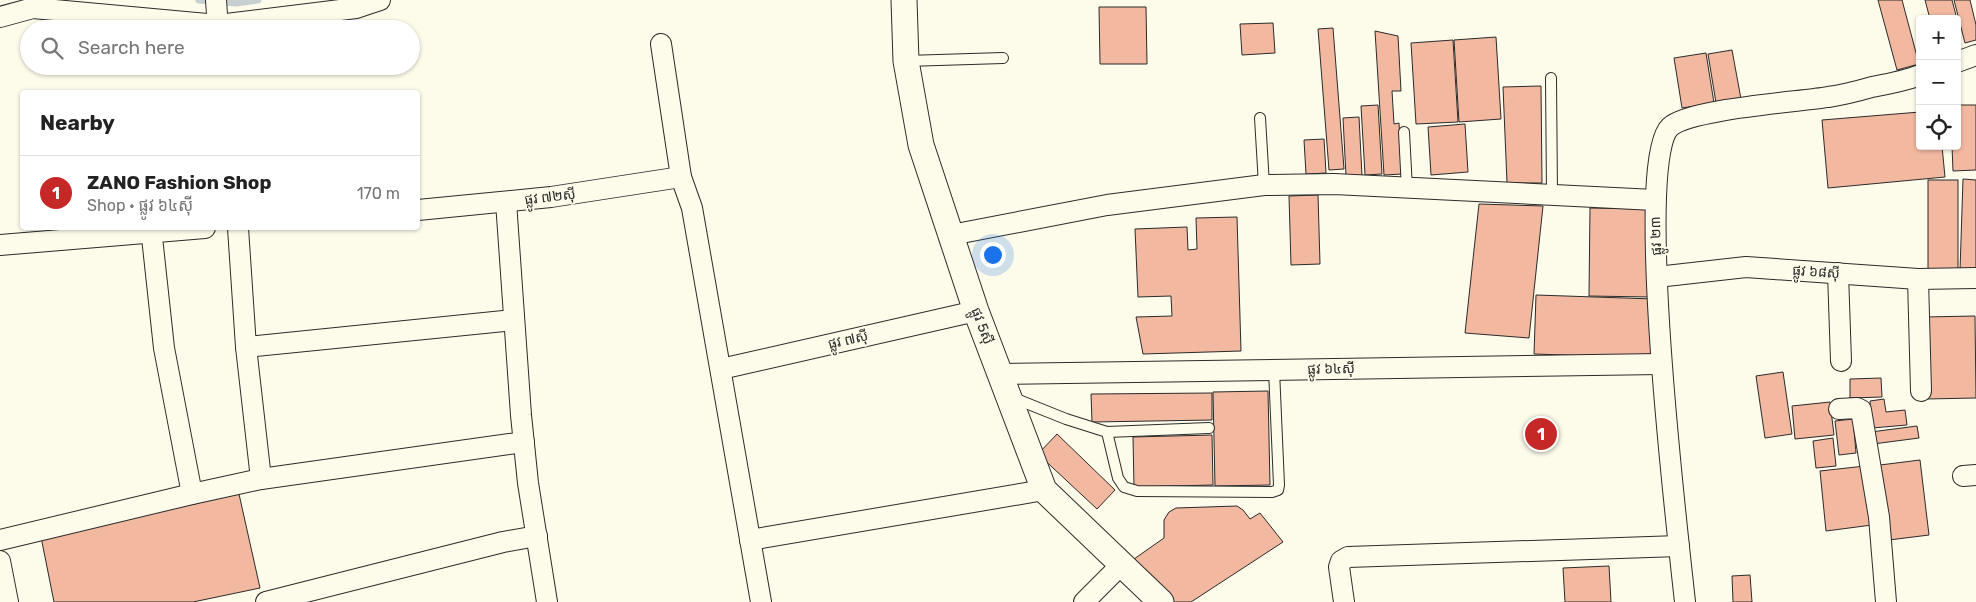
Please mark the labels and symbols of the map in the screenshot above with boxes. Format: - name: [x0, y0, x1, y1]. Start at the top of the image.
- street label: ផ្លូវ ៧២ស៊ី: [523, 185, 577, 212]
- street label: ផ្លូវ ២៣: [1647, 216, 1668, 256]
- your location: [980, 242, 1006, 268]
- street label: ផ្លូវ ៦៨ស៊ី: [1791, 262, 1840, 285]
- street label: ផ្លូវ 5ស៊ី: [964, 305, 997, 348]
- street label: ផ្លូវ ៧ស៊ី: [826, 327, 871, 356]
- street label: ផ្លូវ ៦៤ស៊ី: [1307, 360, 1355, 381]
- pin: 1: [1525, 415, 1557, 453]

